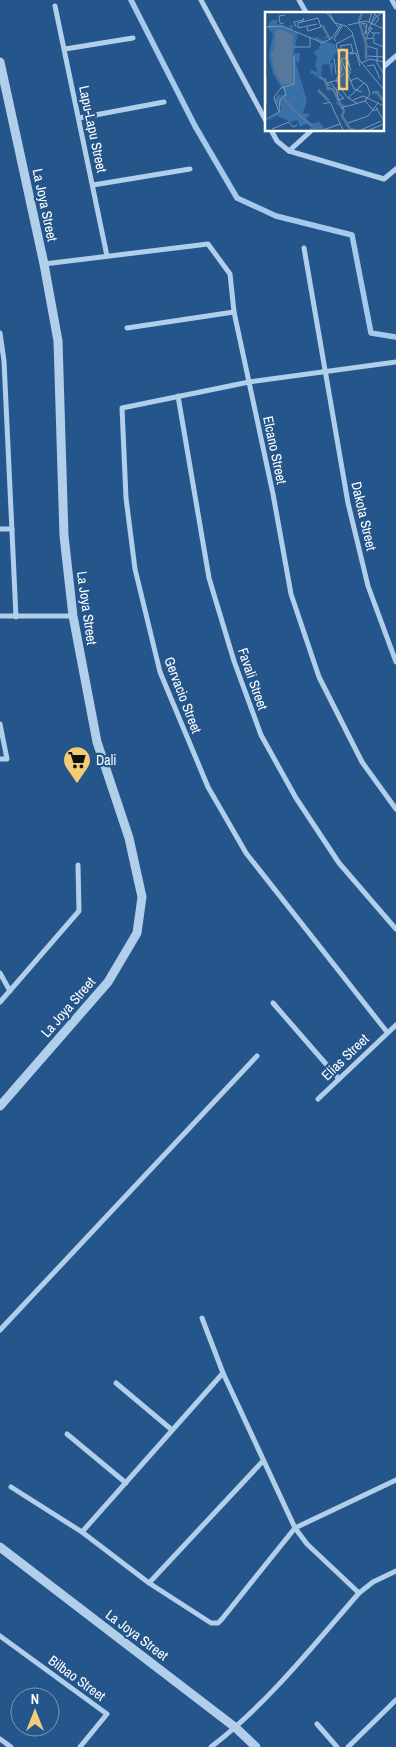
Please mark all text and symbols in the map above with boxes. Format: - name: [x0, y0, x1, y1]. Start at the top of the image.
- inset map: [265, 12, 384, 131]
- street label: Lapu-Lapu Street: [75, 84, 111, 174]
- street label: La Joya Street: [28, 167, 62, 243]
- street label: Elcano Street: [259, 414, 291, 486]
- street label: Dakota Street: [347, 480, 381, 552]
- street label: La Joya Street: [73, 570, 101, 646]
- street label: Favali Street: [234, 646, 272, 712]
- street label: Gervacio Street: [160, 654, 206, 736]
- supermarket icon: Dali: [62, 745, 92, 784]
- place label: Dali: [96, 751, 116, 769]
- street label: La Joya Street: [37, 973, 99, 1041]
- street label: Elias Street: [317, 1030, 373, 1084]
- street label: La Joya Street: [102, 1606, 172, 1664]
- street label: Bilbao Street: [45, 1651, 109, 1705]
- north arrow: [10, 1687, 60, 1737]
- text: N: [31, 1690, 39, 1708]

